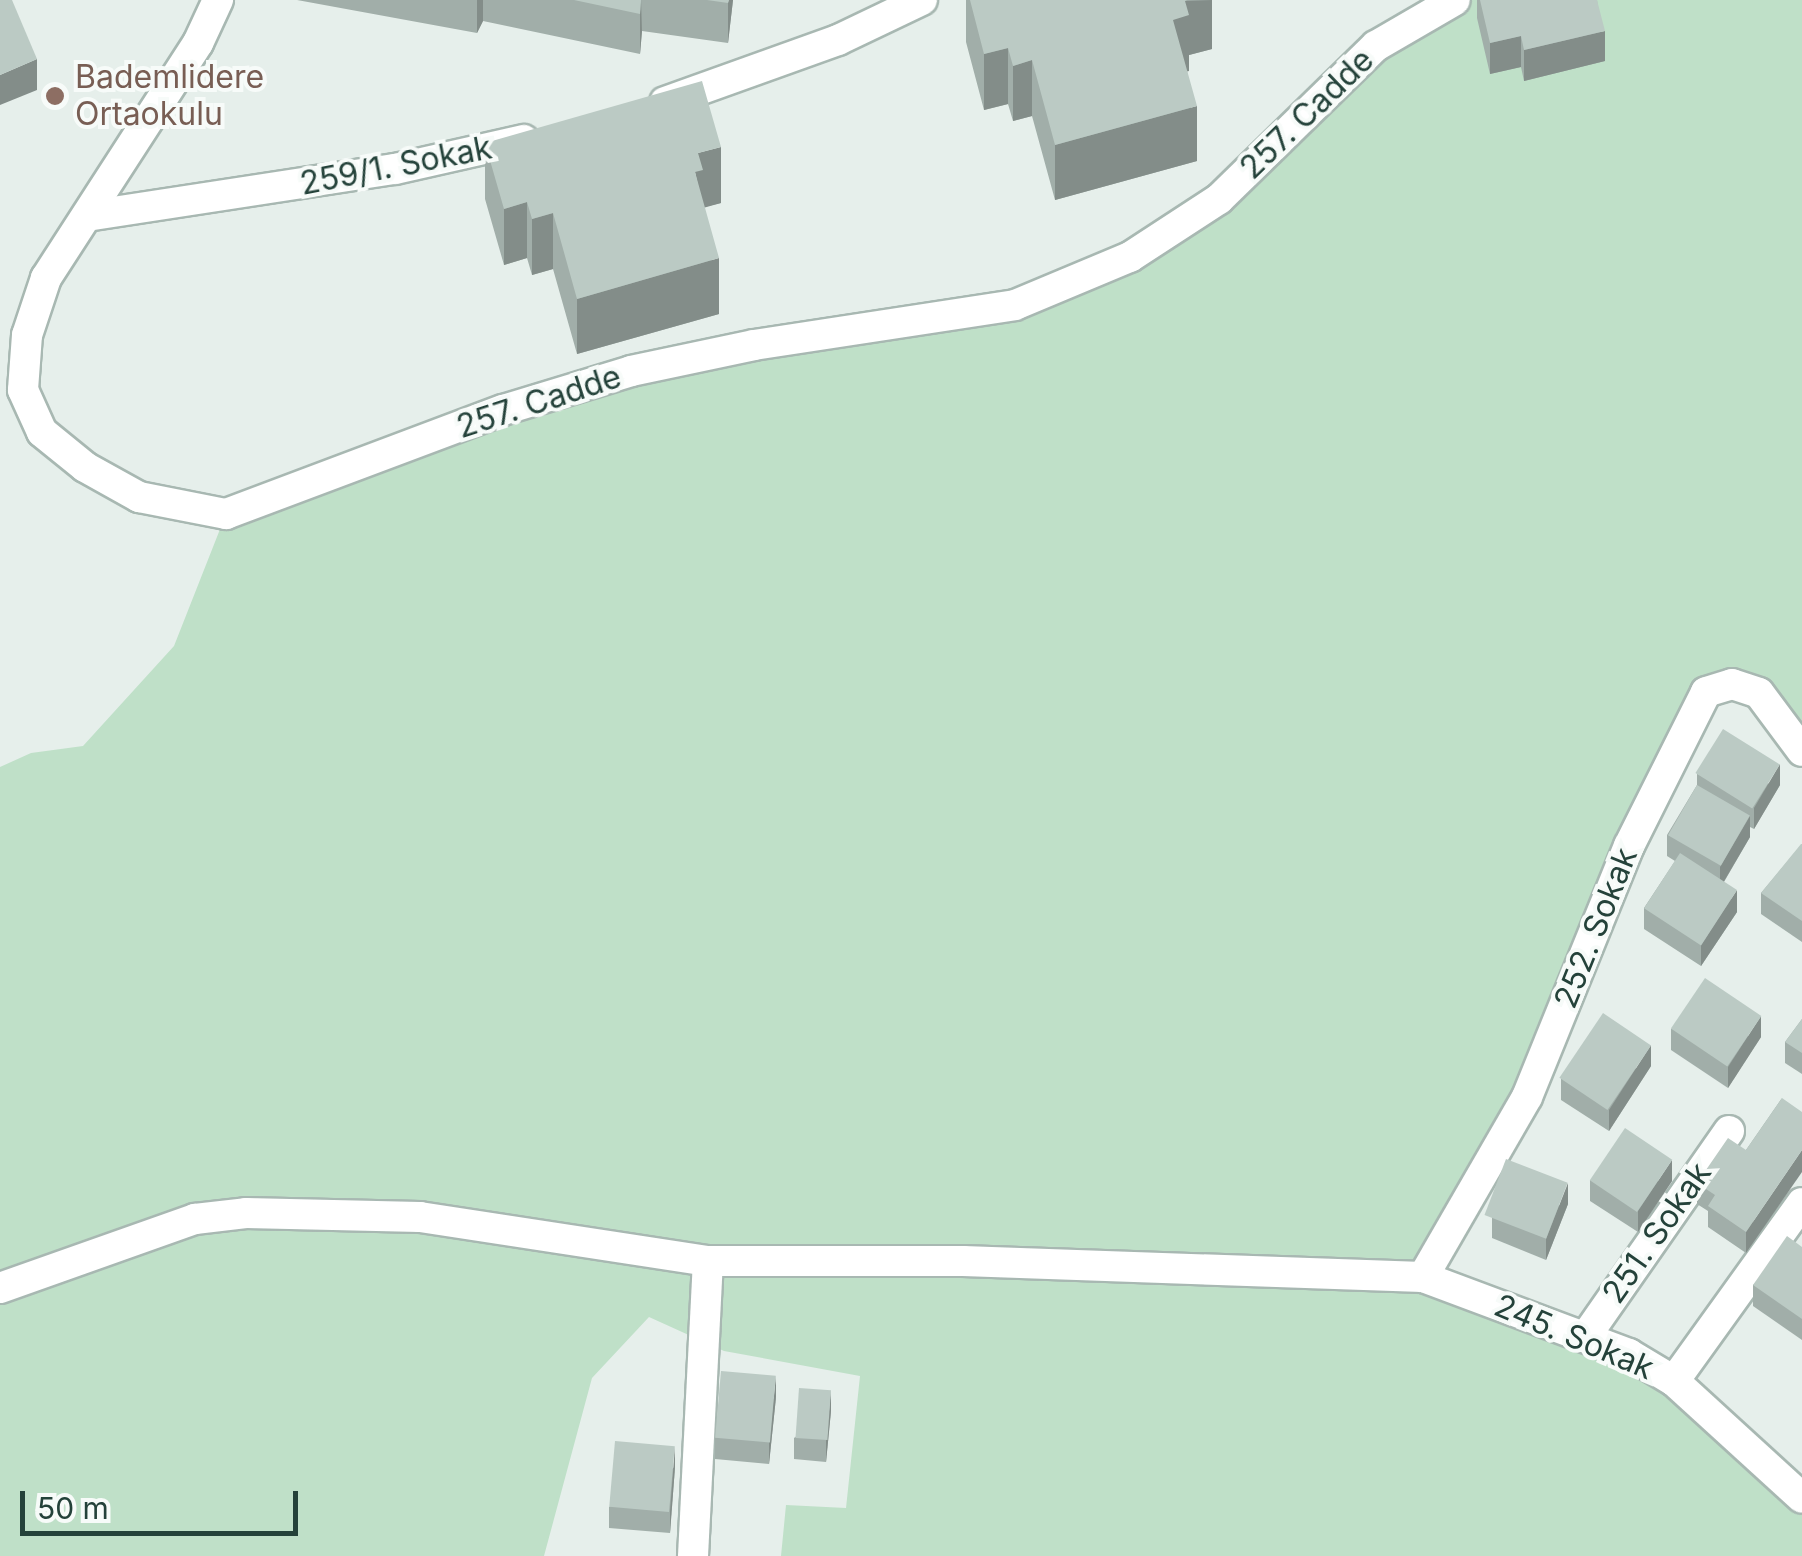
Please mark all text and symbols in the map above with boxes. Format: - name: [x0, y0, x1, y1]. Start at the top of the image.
- street label: 257. Cadde: [1232, 41, 1382, 187]
- place label: Bademlidere Ortaokulu: [75, 59, 264, 134]
- marker: Bademlidere Ortaokulu: [44, 85, 66, 107]
- street label: 259/1. Sokak: [297, 129, 495, 203]
- street label: 257. Cadde: [452, 357, 626, 447]
- street label: 252. Sokak: [1546, 842, 1646, 1014]
- street label: 251. Sokak: [1595, 1155, 1719, 1311]
- street label: 245. Sokak: [1489, 1286, 1659, 1388]
- scale bar: [25, 1471, 302, 1533]
- text: 50 m: [37, 1490, 109, 1526]

